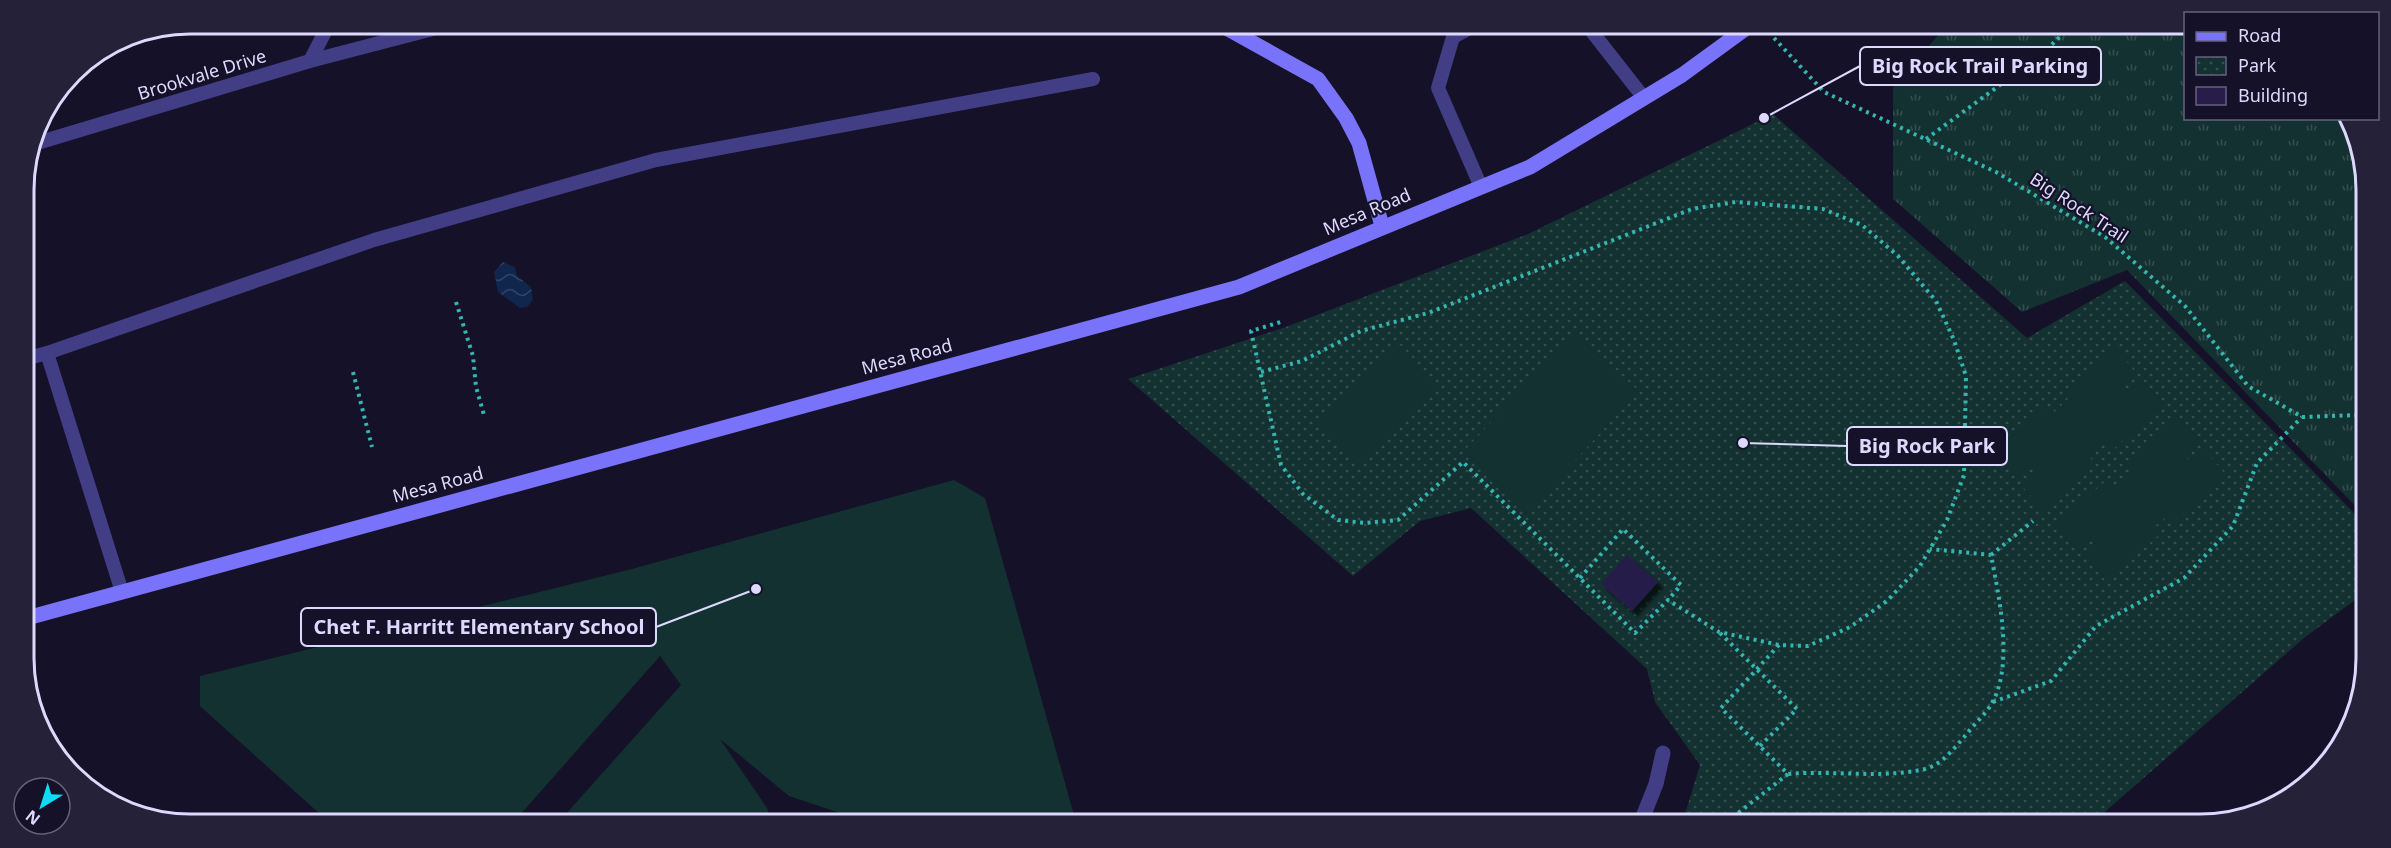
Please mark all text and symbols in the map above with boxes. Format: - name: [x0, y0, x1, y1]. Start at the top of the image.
- legend: [2184, 12, 2379, 120]
- text: Road: [2238, 23, 2281, 47]
- street label: Brookvale Drive: [134, 43, 269, 105]
- callout: Big Rock Trail Parking: [1860, 47, 2101, 85]
- text: Big Rock Trail Parking: [1872, 52, 2088, 79]
- text: Park: [2238, 53, 2276, 77]
- text: Building: [2238, 83, 2308, 107]
- street label: Big Rock Trail: [2026, 166, 2133, 248]
- street label: Mesa Road: [1319, 182, 1414, 240]
- street label: Mesa Road: [859, 332, 955, 380]
- callout: Big Rock Park: [1847, 427, 2007, 465]
- text: Big Rock Park: [1859, 432, 1996, 459]
- street label: Mesa Road: [390, 460, 486, 508]
- callout: Chet F. Harritt Elementary School: [301, 608, 656, 646]
- text: Chet F. Harritt Elementary School: [313, 613, 645, 640]
- north arrow: [12, 776, 72, 836]
- text: N: [21, 805, 45, 830]

